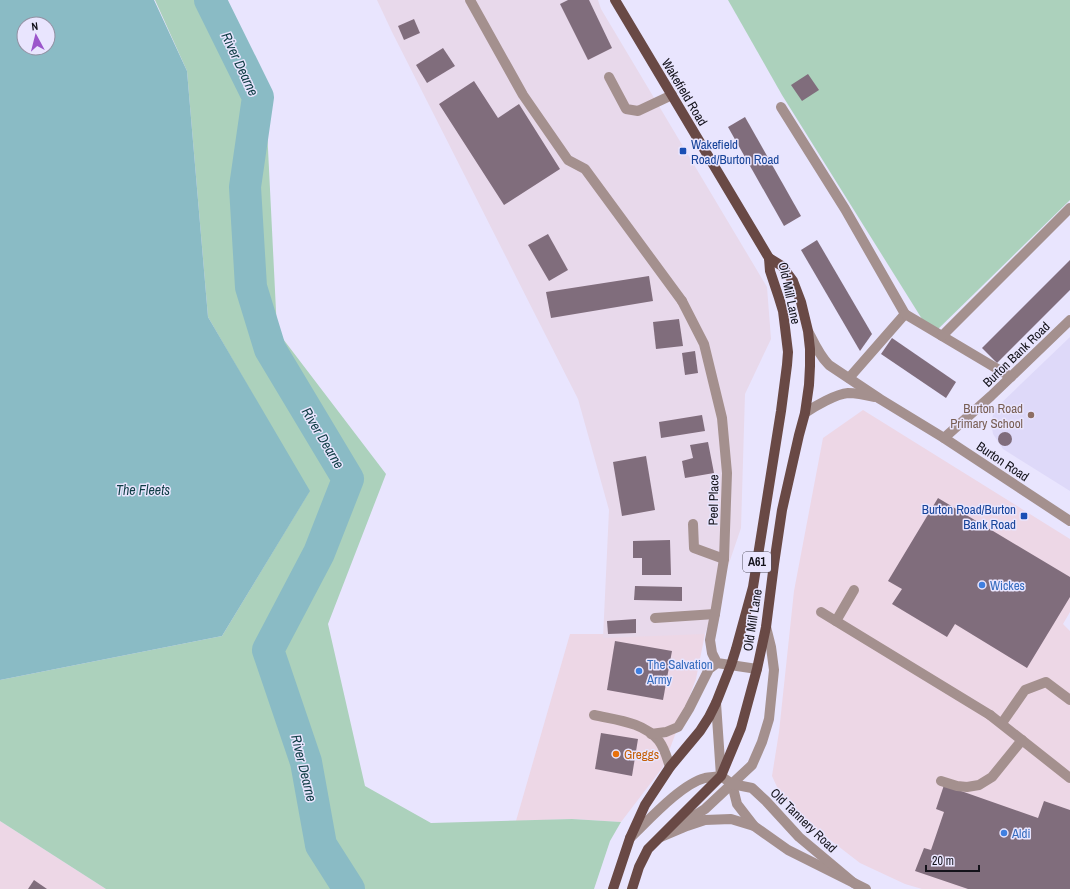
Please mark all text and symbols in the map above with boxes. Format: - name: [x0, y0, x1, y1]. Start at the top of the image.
- north arrow: [16, 16, 56, 56]
- text: N: [31, 19, 39, 33]
- water label: River Dearne: [217, 29, 263, 99]
- street label: Wakefield Road: [658, 56, 711, 129]
- place label: Wakefield Road/Burton Road: [691, 136, 779, 168]
- marker: Wakefield Road/Burton Road: [678, 146, 688, 156]
- street label: Old Mill Lane: [775, 261, 804, 326]
- street label: Burton Bank Road: [979, 318, 1054, 391]
- place label: Burton Road Primary School: [950, 400, 1023, 432]
- water label: River Dearne: [298, 404, 348, 472]
- marker: Burton Road Primary School: [1026, 410, 1036, 420]
- street label: Burton Road: [973, 438, 1032, 485]
- street label: Peel Place: [705, 474, 722, 526]
- water label: The Fleets: [116, 481, 170, 499]
- place label: Burton Road/Burton Bank Road: [922, 501, 1016, 533]
- marker: Burton Road/Burton Bank Road: [1019, 511, 1029, 521]
- road number: A61: [743, 552, 771, 572]
- place label: Wickes: [990, 577, 1025, 594]
- marker: Wickes: [977, 580, 987, 590]
- street label: Old Mill Lane: [739, 588, 766, 652]
- place label: The Salvation Army: [646, 656, 713, 688]
- marker: The Salvation Army: [634, 666, 644, 676]
- water label: River Dearne: [287, 733, 321, 803]
- place label: Greggs: [624, 746, 659, 763]
- marker: Greggs: [611, 749, 621, 759]
- street label: Old Tannery Road: [767, 784, 841, 856]
- place label: Aldi: [1011, 825, 1030, 842]
- marker: Aldi: [999, 828, 1009, 838]
- scale bar: [926, 847, 979, 873]
- text: 20 m: [932, 853, 954, 869]

